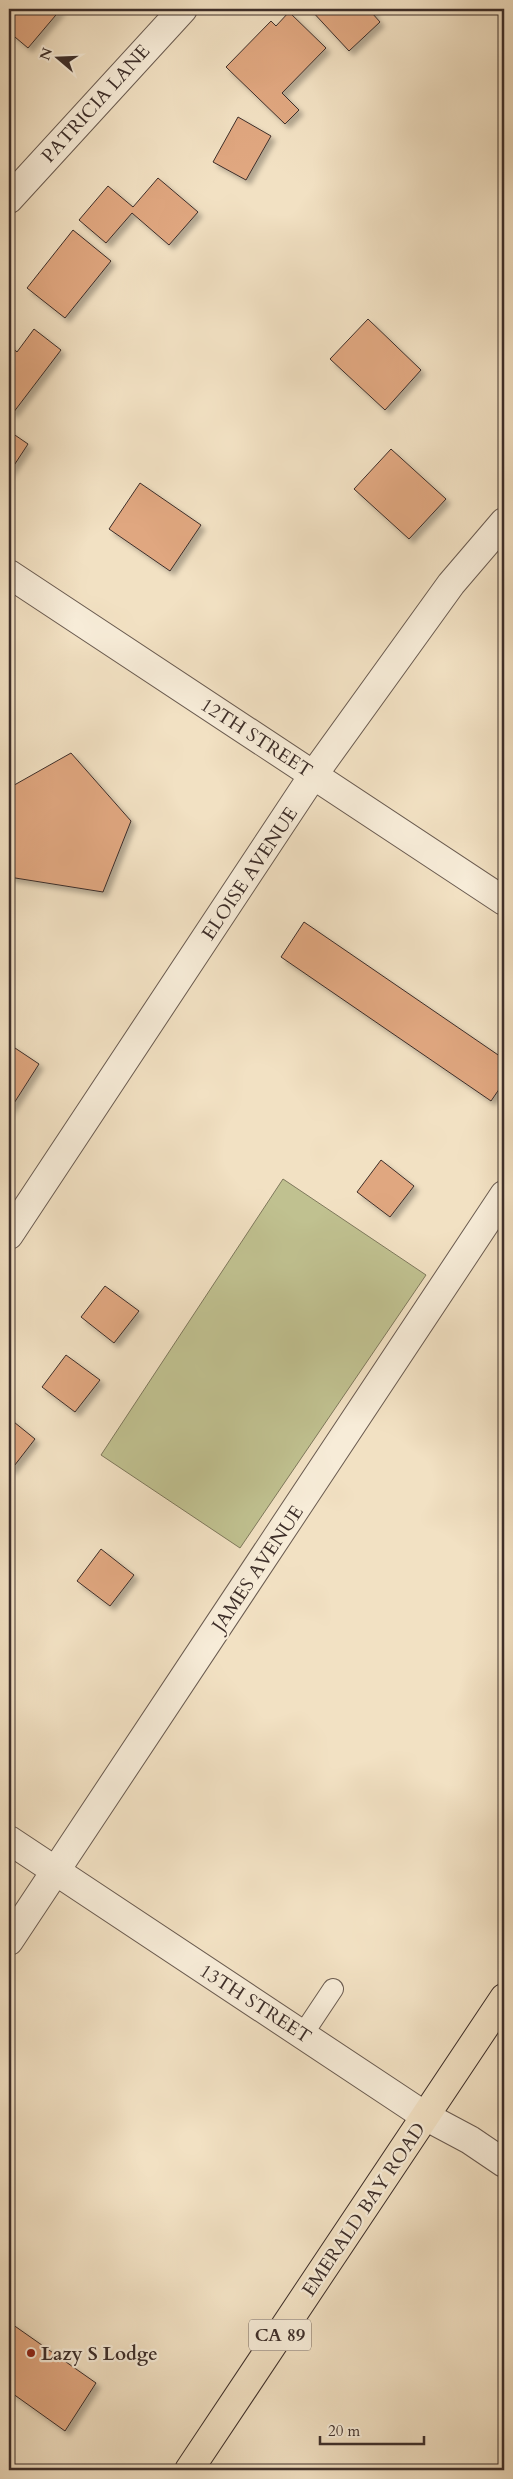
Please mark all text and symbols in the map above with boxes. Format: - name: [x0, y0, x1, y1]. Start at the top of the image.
- north arrow: [32, 32, 82, 82]
- street label: PATRICIA LANE: [36, 39, 154, 167]
- street label: 12TH STREET: [196, 692, 317, 784]
- street label: ELOISE AVENUE: [196, 802, 304, 945]
- street label: JAMES AVENUE: [204, 1500, 310, 1639]
- street label: 13TH STREET: [195, 1958, 316, 2050]
- street label: EMERALD BAY ROAD: [296, 2118, 432, 2302]
- road number: CA 89: [249, 2320, 311, 2350]
- place label: Lazy S Lodge: [41, 2341, 158, 2367]
- marker: Lazy S Lodge: [25, 2347, 37, 2359]
- scale bar: [320, 2414, 424, 2446]
- text: 20 m: [328, 2421, 360, 2441]

